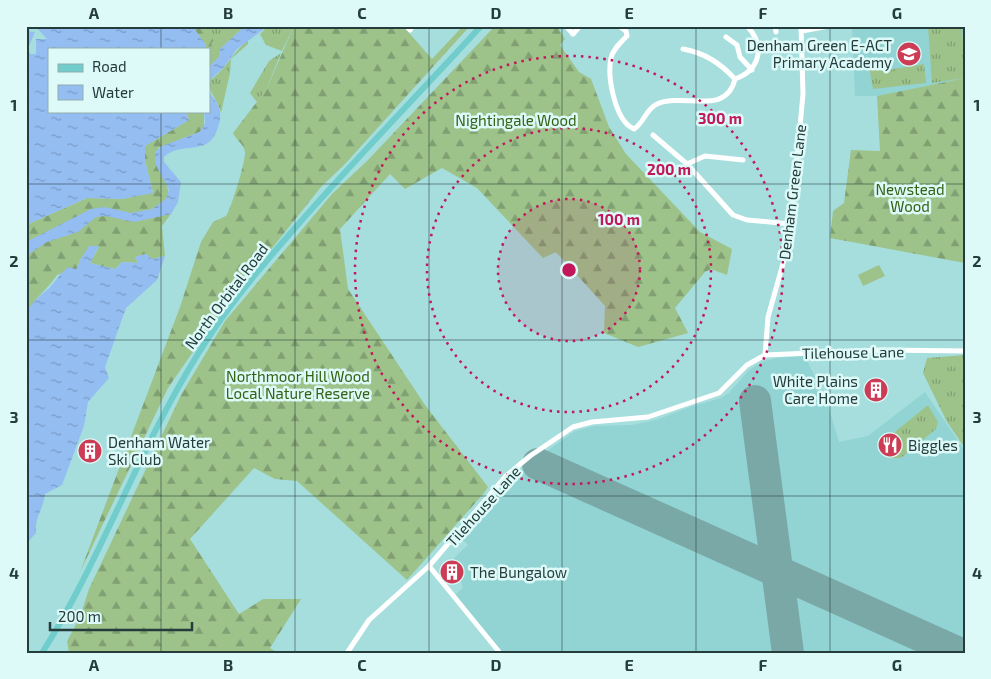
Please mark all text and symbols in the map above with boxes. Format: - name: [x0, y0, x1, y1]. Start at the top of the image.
- text: A: [89, 3, 100, 22]
- text: B: [223, 3, 233, 22]
- text: C: [357, 3, 367, 22]
- text: D: [491, 3, 502, 22]
- text: E: [624, 3, 634, 22]
- text: F: [759, 3, 768, 22]
- text: G: [892, 3, 902, 22]
- place label: Denham Green E-ACT Primary Academy: [747, 36, 892, 71]
- school or university icon: Denham Green E-ACT Primary Academy: [896, 41, 922, 67]
- legend: [48, 48, 210, 112]
- text: Road: [92, 57, 127, 75]
- text: Water: [92, 83, 134, 101]
- text: 1: [11, 95, 17, 114]
- text: 1: [974, 95, 980, 114]
- text: 300 m: [698, 109, 742, 127]
- park label: Nightingale Wood: [455, 111, 577, 129]
- street label: Denham Green Lane: [775, 123, 809, 261]
- text: 200 m: [647, 160, 691, 178]
- park label: Newstead Wood: [875, 180, 945, 215]
- text: 100 m: [598, 210, 640, 228]
- street label: North Orbital Road: [181, 240, 271, 352]
- text: 2: [9, 251, 19, 270]
- text: 2: [972, 251, 982, 270]
- centre of rings: [560, 261, 578, 279]
- street label: Tilehouse Lane: [802, 342, 904, 362]
- park label: Northmoor Hill Wood Local Nature Reserve: [226, 367, 370, 402]
- place label: White Plains Care Home: [773, 372, 858, 407]
- building icon: White Plains Care Home: [863, 377, 889, 403]
- text: 3: [9, 407, 19, 426]
- text: 3: [972, 407, 982, 426]
- restaurant icon: Biggles: [877, 432, 903, 458]
- place label: Denham Water Ski Club: [108, 433, 210, 468]
- place label: Biggles: [908, 436, 958, 454]
- building icon: Denham Water Ski Club: [77, 438, 103, 464]
- street label: Tilehouse Lane: [442, 462, 524, 550]
- building icon: The Bungalow: [439, 559, 465, 585]
- text: 4: [9, 563, 19, 582]
- place label: The Bungalow: [470, 563, 567, 581]
- text: 4: [972, 563, 982, 582]
- scale bar: [50, 599, 192, 631]
- text: 200 m: [58, 607, 101, 625]
- text: A: [89, 655, 100, 674]
- text: B: [223, 655, 233, 674]
- text: C: [357, 655, 367, 674]
- text: D: [491, 655, 502, 674]
- text: E: [624, 655, 634, 674]
- text: F: [759, 655, 768, 674]
- text: G: [892, 655, 902, 674]

